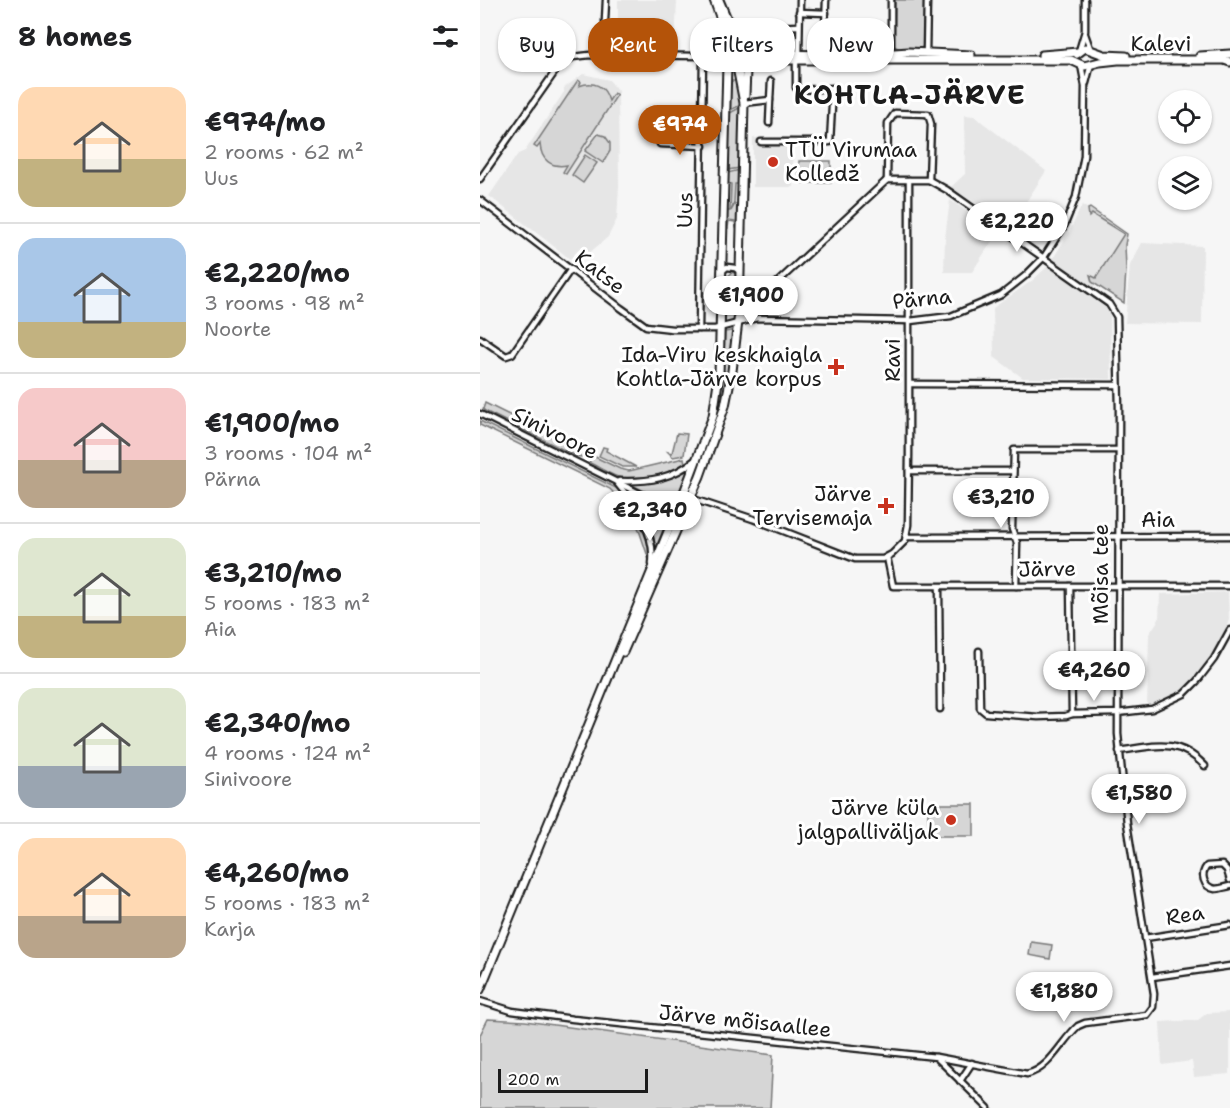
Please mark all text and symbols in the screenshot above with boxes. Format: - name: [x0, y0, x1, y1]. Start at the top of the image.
- chip: Buy: [498, 18, 576, 72]
- chip: Rent: [588, 18, 678, 72]
- chip: Filters: [690, 18, 795, 72]
- chip: New: [807, 18, 894, 72]
- text: 8 homes: [18, 19, 132, 54]
- icon: filters: [429, 20, 462, 53]
- street label: Kalevi: [1131, 30, 1191, 58]
- district label: KOHTLA-JÄRVE: [794, 76, 1026, 113]
- map controls: [1158, 90, 1212, 210]
- button: locate: [1158, 90, 1212, 144]
- text: €974/mo: [204, 104, 326, 139]
- pin: €974: [644, 105, 716, 156]
- icon: home: [66, 111, 138, 183]
- text: €974: [652, 111, 708, 137]
- place label: TTÜ Virumaa Kolledž: [785, 136, 917, 188]
- text: 2 rooms · 62 m²: [204, 139, 364, 165]
- marker: TTÜ Virumaa Kolledž: [766, 155, 780, 169]
- button: layers: [1158, 156, 1212, 210]
- text: Uus: [204, 165, 239, 191]
- street label: Uus: [671, 192, 699, 228]
- pin: €2,220: [968, 202, 1066, 253]
- text: €2,220: [980, 208, 1054, 234]
- street label: Katse: [569, 243, 631, 301]
- text: €2,220/mo: [204, 255, 350, 290]
- icon: home: [66, 262, 138, 334]
- pin: €1,900: [702, 276, 800, 327]
- text: €1,900: [718, 282, 784, 308]
- street label: Pärna: [891, 282, 953, 316]
- text: 3 rooms · 98 m²: [204, 290, 365, 316]
- text: Noorte: [204, 316, 271, 342]
- street label: Ravi: [879, 338, 907, 382]
- place label: Ida-Viru keskhaigla Kohtla-Järve korpus: [616, 341, 822, 393]
- marker: Ida-Viru keskhaigla Kohtla-Järve korpus: [827, 358, 845, 376]
- street label: Sinivoore: [507, 400, 603, 466]
- text: €1,900/mo: [204, 405, 340, 440]
- icon: home: [66, 412, 138, 484]
- text: 3 rooms · 104 m²: [204, 440, 372, 466]
- text: Pärna: [204, 466, 261, 492]
- pin: €3,210: [952, 478, 1050, 529]
- place label: Järve Tervisemaja: [752, 480, 872, 532]
- text: €3,210: [967, 484, 1035, 510]
- pin: €2,340: [601, 491, 699, 542]
- text: €2,340: [613, 497, 687, 523]
- marker: Järve Tervisemaja: [877, 497, 895, 515]
- street label: Aia: [1141, 506, 1175, 534]
- street label: Mõisa tee: [1087, 524, 1115, 624]
- street label: Järve: [1018, 554, 1076, 584]
- text: €3,210/mo: [204, 555, 342, 590]
- icon: home: [66, 562, 138, 634]
- text: 5 rooms · 183 m²: [204, 590, 370, 616]
- text: Aia: [204, 616, 236, 642]
- pin: €4,260: [1045, 651, 1143, 702]
- text: €4,260: [1057, 657, 1131, 683]
- text: €2,340/mo: [204, 705, 351, 740]
- icon: home: [66, 712, 138, 784]
- text: 4 rooms · 124 m²: [204, 740, 371, 766]
- text: Sinivoore: [204, 766, 292, 792]
- pin: €1,580: [1090, 774, 1188, 825]
- text: €1,580: [1105, 780, 1173, 806]
- place label: Järve küla jalgpalliväljak: [797, 794, 939, 846]
- marker: Järve küla jalgpalliväljak: [944, 813, 958, 827]
- text: €4,260/mo: [204, 855, 349, 890]
- icon: home: [66, 862, 138, 934]
- text: 5 rooms · 183 m²: [204, 890, 370, 916]
- street label: Rea: [1164, 898, 1206, 932]
- text: Karja: [204, 916, 255, 942]
- pin: €1,880: [1015, 972, 1113, 1023]
- text: €1,880: [1030, 978, 1098, 1004]
- street label: Järve mõisaallee: [657, 998, 833, 1044]
- scale bar: [498, 1066, 648, 1094]
- text: 200 m: [507, 1069, 559, 1090]

